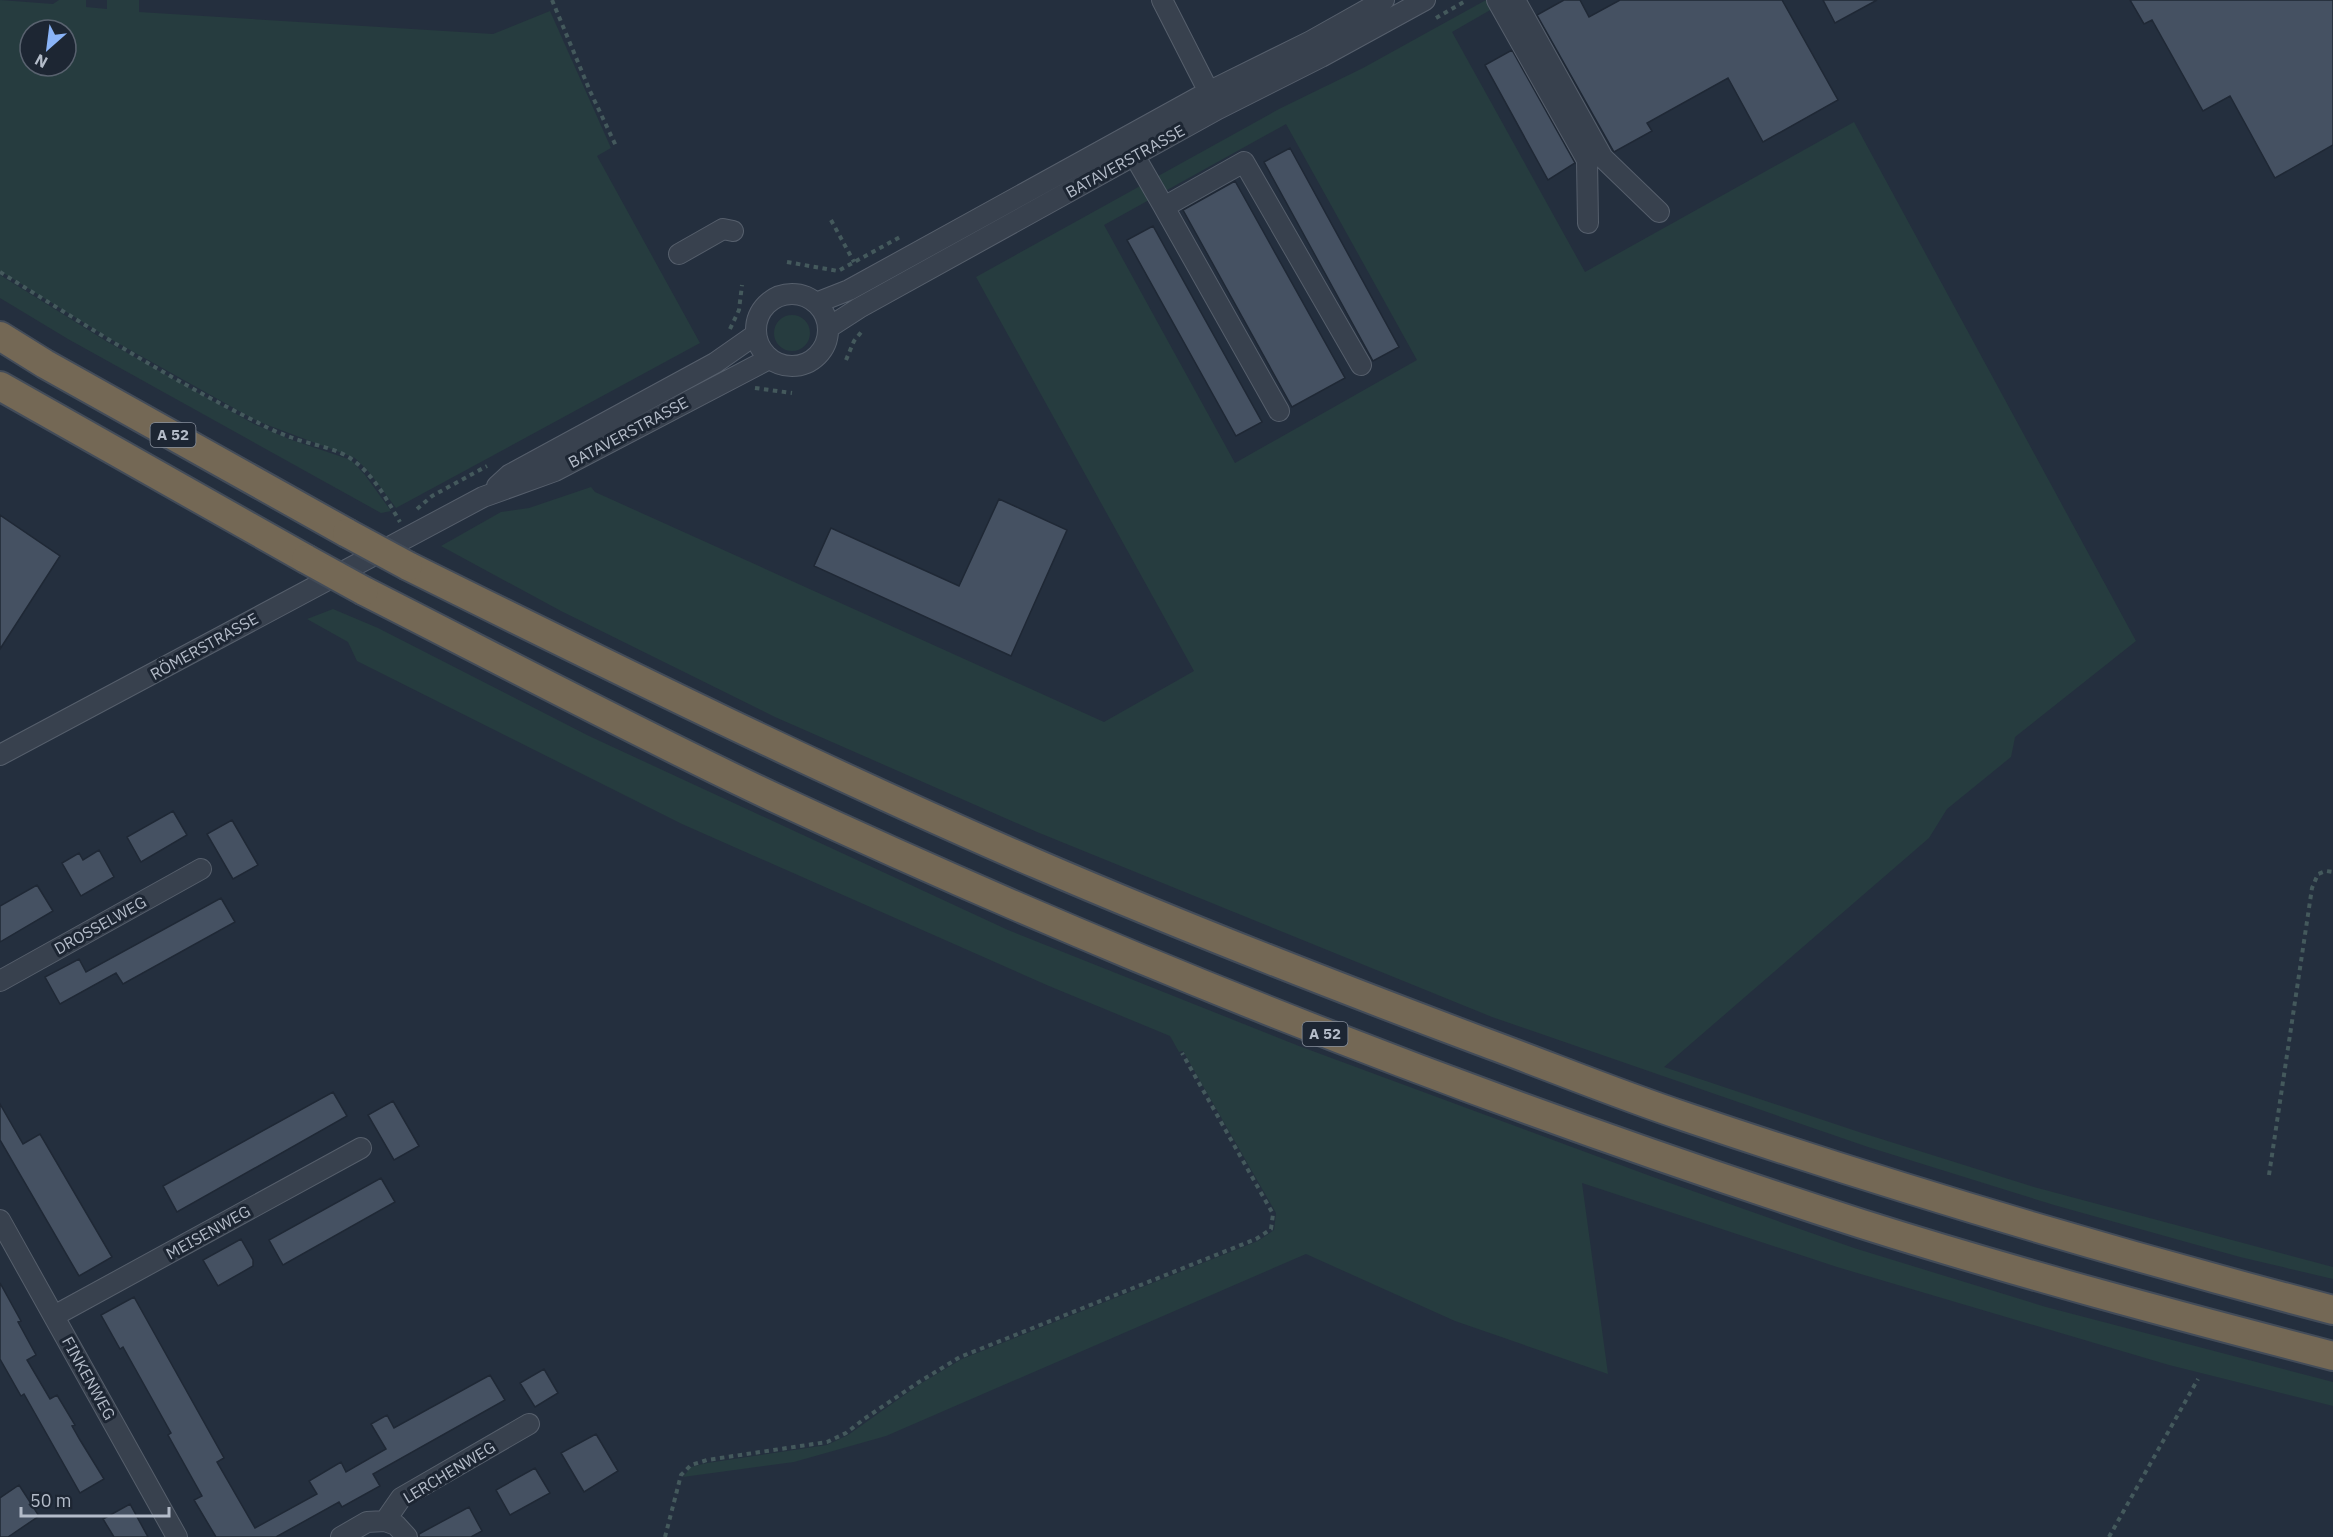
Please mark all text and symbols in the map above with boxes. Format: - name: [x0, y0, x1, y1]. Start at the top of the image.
- north arrow: [18, 18, 78, 78]
- text: N: [31, 50, 51, 73]
- street label: BATAVERSTRASSE: [1062, 120, 1188, 202]
- street label: BATAVERSTRASSE: [565, 392, 691, 472]
- road number: A 52: [150, 423, 195, 447]
- street label: RÖMERSTRASSE: [146, 608, 262, 684]
- street label: DROSSELWEG: [50, 891, 150, 959]
- road number: A 52: [1302, 1022, 1348, 1046]
- street label: MEISENWEG: [162, 1201, 254, 1263]
- street label: FINKENWEG: [58, 1333, 120, 1423]
- street label: LERCHENWEG: [399, 1437, 499, 1507]
- scale bar: [21, 1480, 170, 1518]
- text: 50 m: [30, 1489, 72, 1512]

